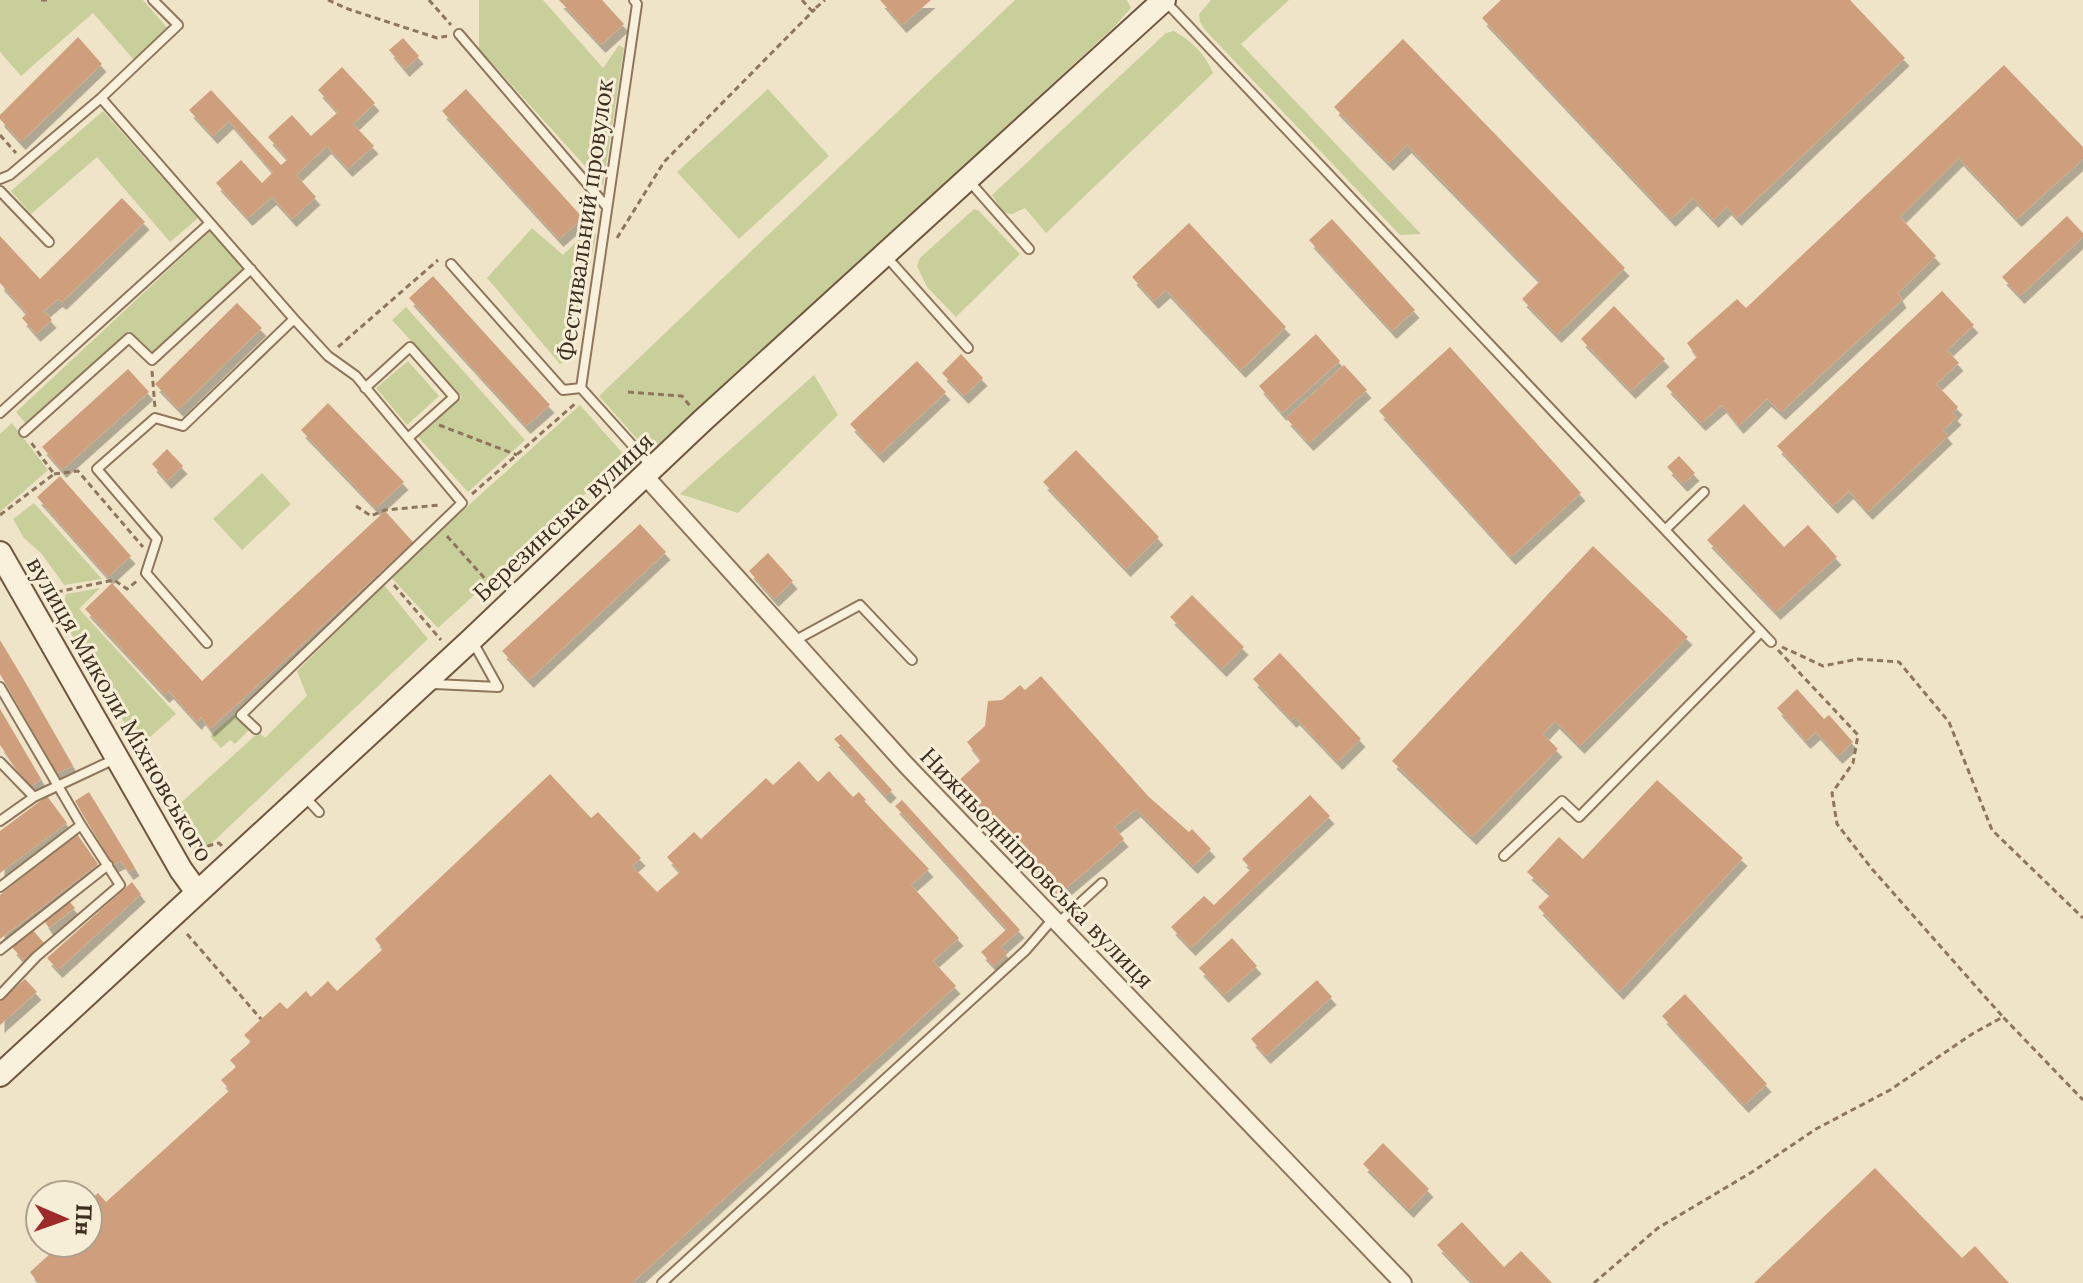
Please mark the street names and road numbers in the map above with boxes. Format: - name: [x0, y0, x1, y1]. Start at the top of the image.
- street label: Фестивальний провулок: [550, 77, 620, 363]
- street label: Березинська вулиця: [467, 426, 659, 608]
- street label: вулиця Миколи Міхновського: [20, 551, 220, 867]
- street label: Нижньодніпровська вулиця: [913, 741, 1161, 995]

